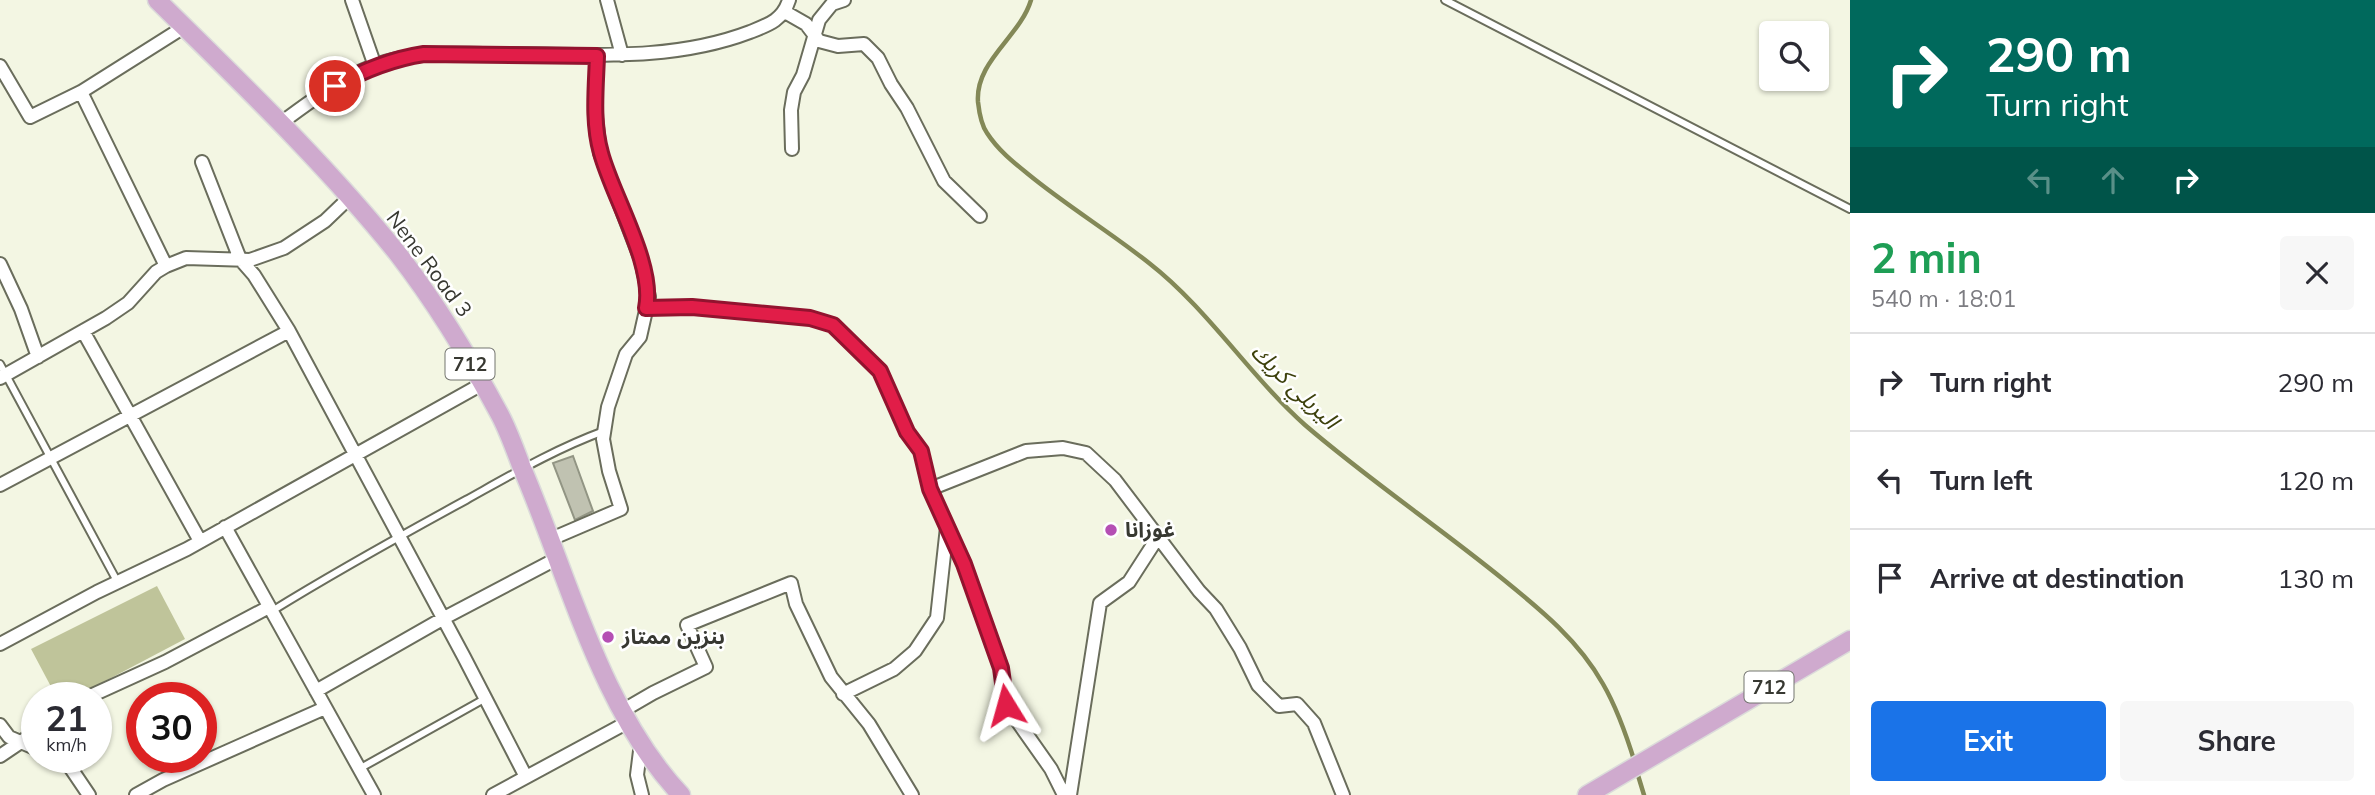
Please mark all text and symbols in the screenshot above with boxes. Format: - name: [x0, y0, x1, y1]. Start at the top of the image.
- map controls: [1759, 21, 1829, 91]
- button: search: [1759, 21, 1829, 91]
- text: 290 m: [1986, 23, 2132, 84]
- icon: right: [1871, 28, 1962, 119]
- pin: [305, 56, 365, 116]
- icon: arrive: [316, 67, 354, 105]
- text: Turn right: [1986, 84, 2129, 124]
- icon: left: [2021, 161, 2059, 199]
- icon: ahead: [2094, 161, 2132, 199]
- icon: right: [2167, 161, 2205, 199]
- street label: Nene Road 3: [382, 205, 478, 321]
- text: 2 min: [1871, 231, 1982, 284]
- button: close: [2280, 236, 2354, 310]
- text: 540 m · 18:01: [1871, 284, 2016, 313]
- water label: اليريلي كريك: [1242, 337, 1347, 440]
- road number: 712: [446, 348, 494, 380]
- icon: right: [1871, 363, 1909, 401]
- text: Turn right: [1930, 366, 2051, 399]
- text: 290 m: [2278, 366, 2354, 399]
- icon: left: [1871, 461, 1909, 499]
- text: Turn left: [1930, 464, 2032, 497]
- text: 120 m: [2278, 464, 2354, 497]
- place label: غوزانا: [1125, 516, 1175, 542]
- marker: غوزانا: [1103, 522, 1119, 538]
- icon: arrive: [1871, 559, 1909, 597]
- text: Arrive at destination: [1930, 562, 2185, 595]
- text: 130 m: [2278, 562, 2354, 595]
- place label: بنزين ممتاز: [621, 623, 725, 649]
- marker: بنزين ممتاز: [600, 629, 616, 645]
- position arrow: [969, 668, 1043, 742]
- road number: 712: [1744, 672, 1794, 702]
- speed limit sign: 30: [126, 682, 217, 773]
- text: 21: [45, 696, 88, 740]
- button: Exit: [1871, 701, 2106, 781]
- button: Share: [2120, 701, 2354, 781]
- text: km/h: [46, 733, 87, 756]

